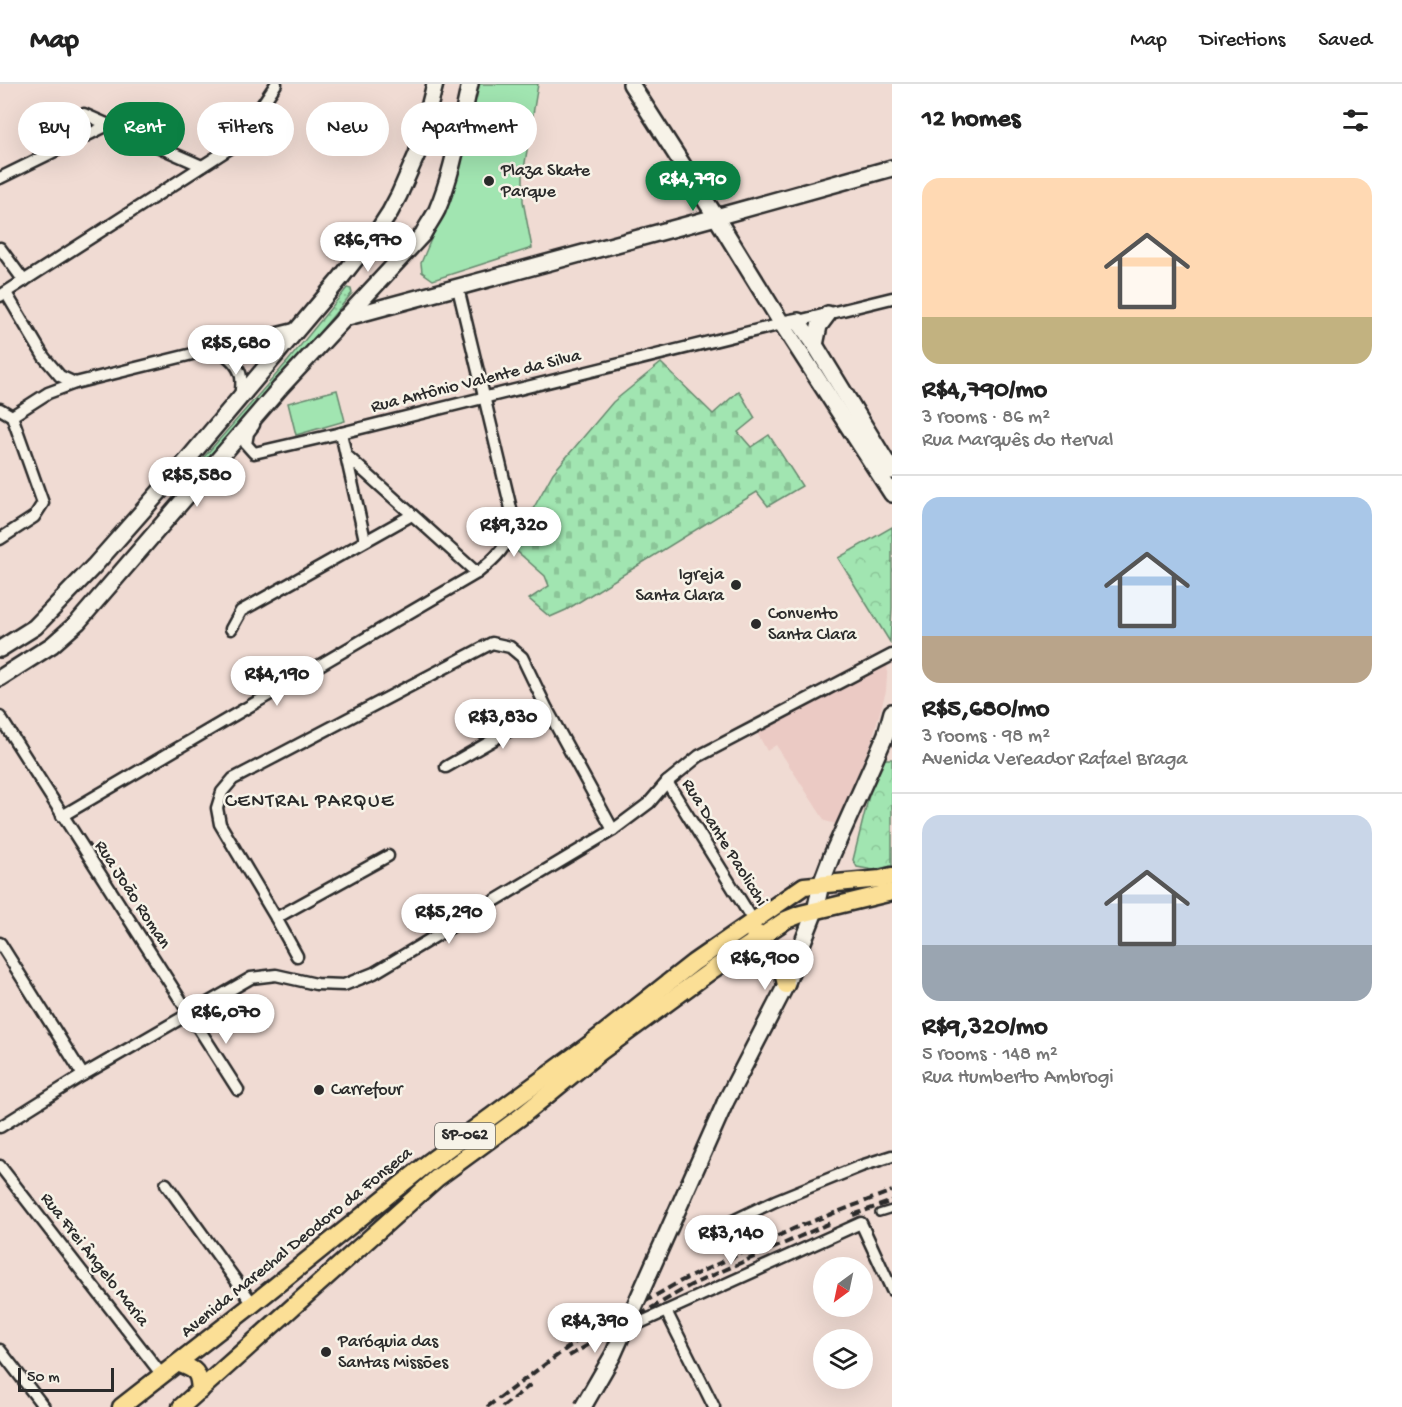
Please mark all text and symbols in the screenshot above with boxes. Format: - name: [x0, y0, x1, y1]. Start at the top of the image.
- text: Map: [30, 25, 79, 58]
- text: Map: [1130, 29, 1167, 54]
- text: Directions: [1200, 29, 1285, 54]
- text: Saved: [1318, 29, 1372, 54]
- chip: Buy: [18, 102, 91, 156]
- chip: Rent: [103, 102, 185, 156]
- chip: Filters: [197, 102, 294, 156]
- chip: New: [306, 102, 389, 156]
- chip: Apartment: [401, 102, 537, 156]
- icon: filters: [1339, 104, 1372, 137]
- text: 12 homes: [922, 105, 1020, 136]
- place label: Plaza Skate Parque: [500, 161, 591, 203]
- pin: R$4,790: [638, 161, 748, 212]
- text: R$4,790: [660, 169, 726, 192]
- marker: Plaza Skate Parque: [482, 174, 496, 188]
- icon: home: [1093, 217, 1201, 325]
- pin: R$6,970: [313, 222, 423, 273]
- text: R$6,970: [334, 230, 402, 253]
- pin: R$5,680: [181, 325, 291, 376]
- text: R$5,680: [202, 333, 270, 356]
- street label: Rua Antônio Valente da Silva: [369, 345, 584, 418]
- text: R$4,790/mo: [922, 376, 1047, 407]
- text: 3 rooms · 86 m²: [922, 407, 1050, 430]
- text: Rua Marquês do Herval: [922, 430, 1114, 453]
- pin: R$5,580: [142, 457, 252, 508]
- text: R$5,580: [162, 465, 232, 488]
- pin: R$9,320: [459, 507, 569, 558]
- text: R$9,320: [480, 515, 548, 538]
- icon: home: [1093, 536, 1201, 644]
- place label: Igreja Santa Clara: [635, 565, 725, 607]
- marker: Igreja Santa Clara: [729, 578, 743, 592]
- place label: Convento Santa Clara: [768, 604, 858, 646]
- marker: Convento Santa Clara: [749, 617, 763, 631]
- pin: R$4,190: [222, 656, 332, 707]
- text: R$4,190: [245, 664, 309, 687]
- text: R$5,680/mo: [922, 695, 1050, 726]
- pin: R$3,830: [448, 699, 558, 750]
- text: R$3,830: [469, 707, 537, 730]
- text: 3 rooms · 98 m²: [922, 726, 1050, 749]
- text: Avenida Vereador Rafael Braga: [922, 749, 1187, 772]
- street label: Rua Dante Paolicchi: [676, 775, 772, 911]
- district label: CENTRAL PARQUE: [225, 791, 395, 814]
- street label: Rua João Roman: [89, 837, 175, 953]
- icon: home: [1093, 854, 1201, 962]
- pin: R$5,290: [394, 894, 504, 945]
- text: R$5,290: [415, 902, 483, 925]
- pin: R$6,900: [710, 940, 820, 991]
- text: R$6,900: [731, 948, 799, 971]
- pin: R$6,070: [171, 994, 281, 1045]
- text: R$6,070: [192, 1002, 261, 1025]
- text: R$9,320/mo: [922, 1013, 1048, 1044]
- text: 5 rooms · 148 m²: [922, 1044, 1058, 1067]
- text: Rua Humberto Ambrogi: [922, 1067, 1114, 1090]
- place label: Carrefour: [331, 1080, 404, 1101]
- marker: Carrefour: [312, 1083, 326, 1097]
- road number: SP-062: [435, 1123, 495, 1149]
- street label: Avenida Marechal Deodoro da Fonseca: [177, 1143, 418, 1343]
- street label: Rua Frei Ângelo Maria: [35, 1188, 154, 1332]
- pin: R$3,140: [676, 1215, 786, 1266]
- text: R$3,140: [698, 1223, 764, 1246]
- north arrow: [813, 1257, 873, 1317]
- map controls: [813, 1257, 873, 1389]
- pin: R$4,390: [540, 1303, 650, 1354]
- text: R$4,390: [562, 1311, 628, 1334]
- button: layers: [813, 1329, 873, 1389]
- place label: Paróquia das Santas Missões: [337, 1332, 449, 1374]
- marker: Paróquia das Santas Missões: [319, 1345, 333, 1359]
- scale bar: [18, 1365, 114, 1392]
- text: 50 m: [27, 1369, 60, 1388]

